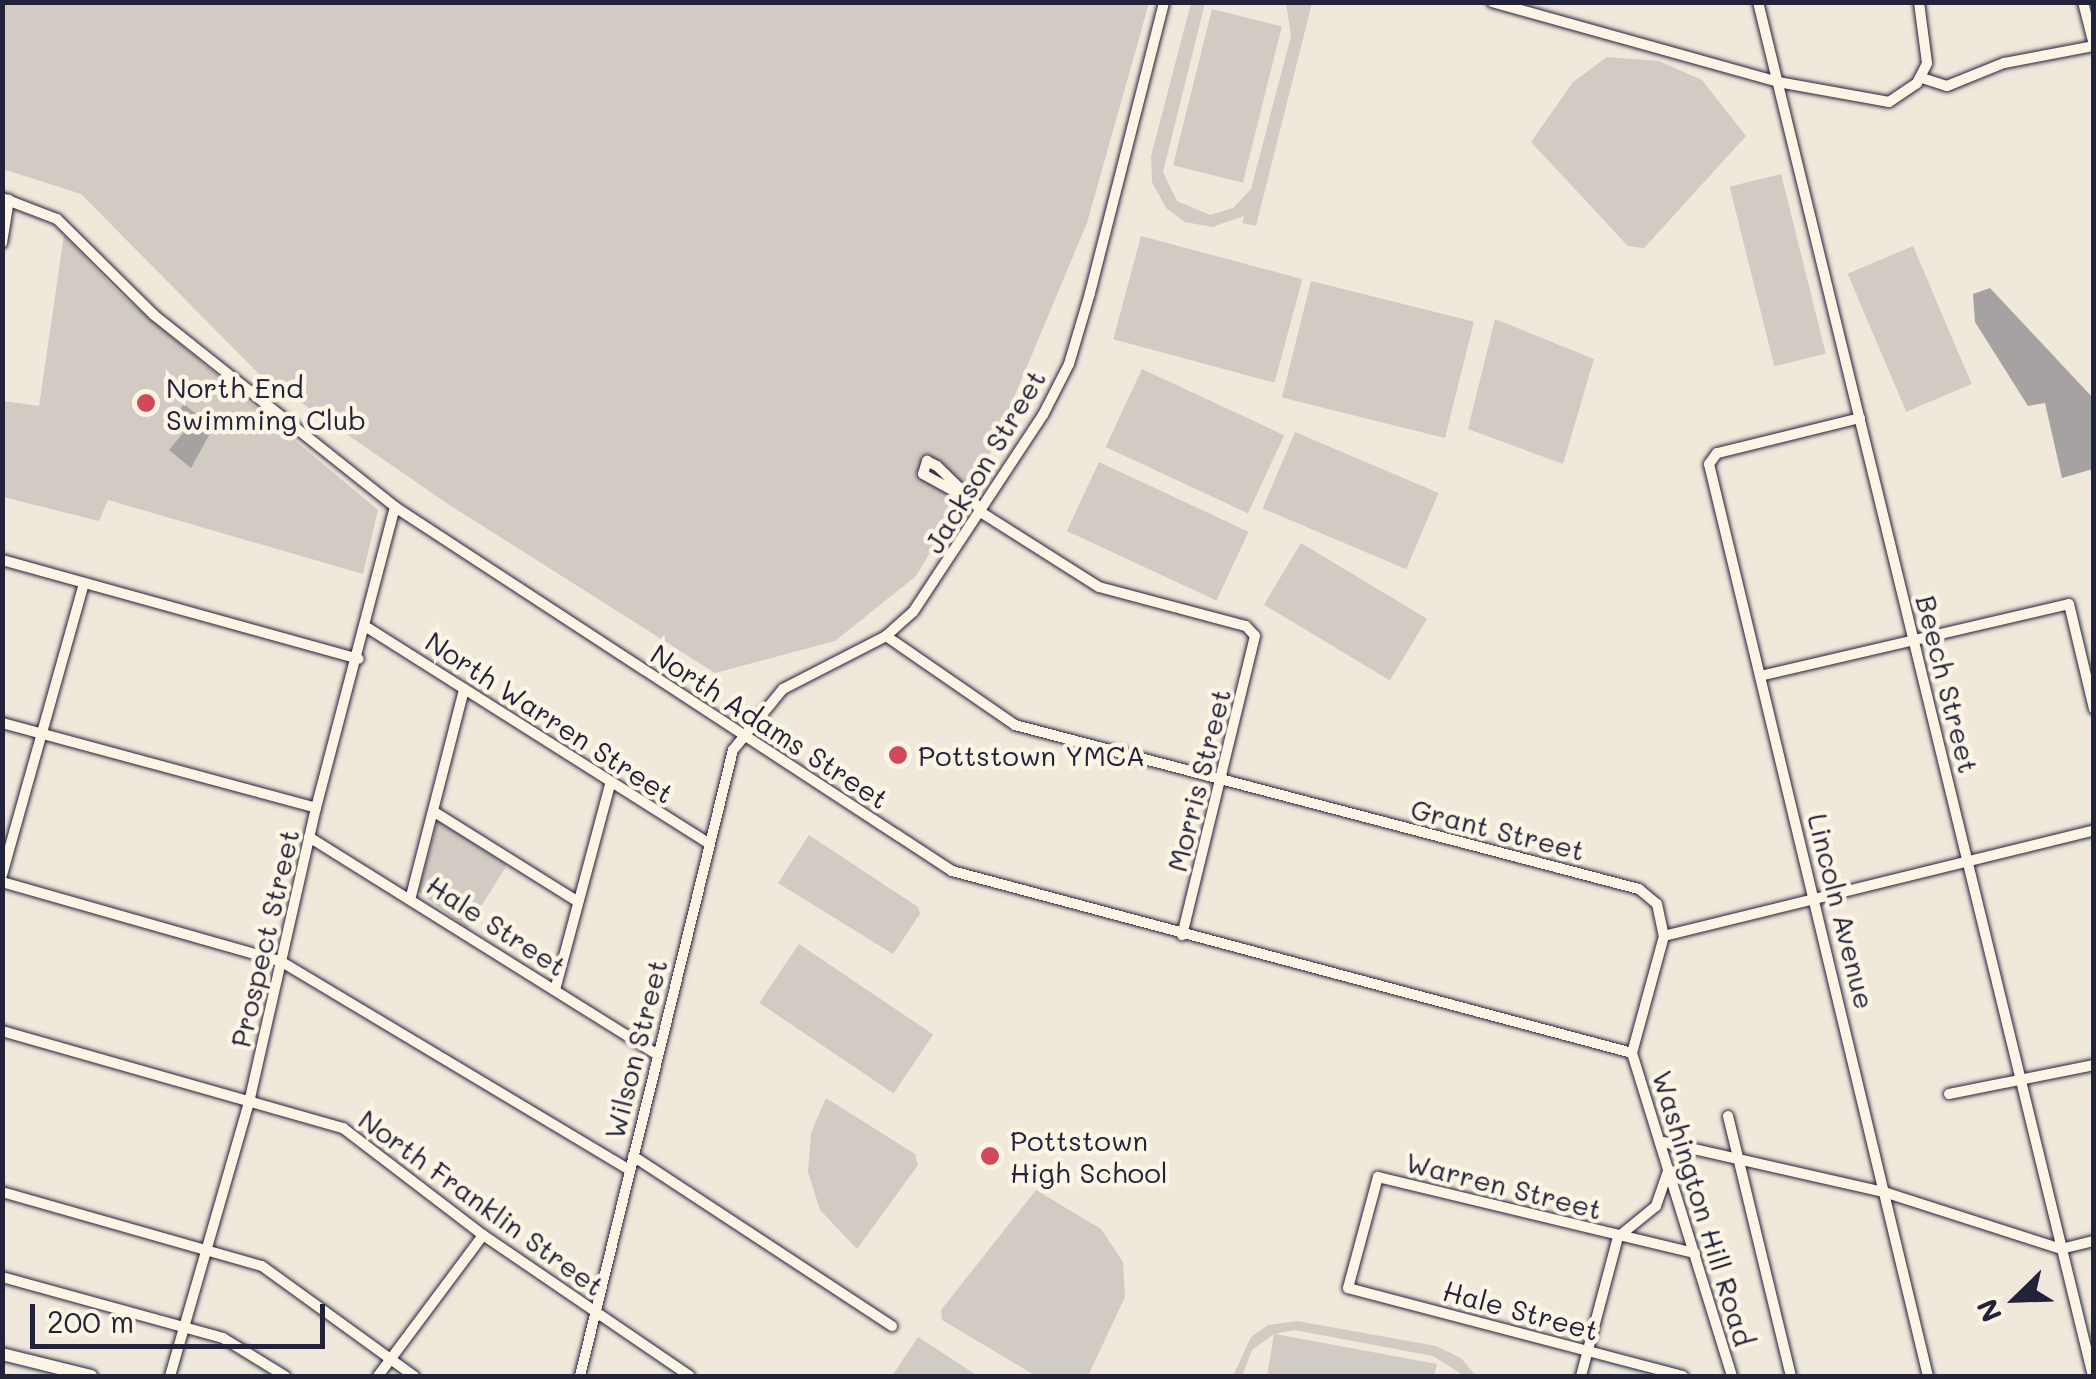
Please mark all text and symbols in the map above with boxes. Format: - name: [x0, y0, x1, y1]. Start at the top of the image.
- street label: Jackson Street: [916, 363, 1052, 559]
- place label: North End Swimming Club: [166, 370, 366, 436]
- marker: North End Swimming Club: [135, 392, 157, 414]
- street label: Beech Street: [1910, 591, 1986, 777]
- street label: North Warren Street: [419, 624, 681, 810]
- street label: North Adams Street: [645, 636, 895, 816]
- street label: Morris Street: [1159, 685, 1237, 875]
- place label: Pottstown YMCA: [918, 738, 1145, 772]
- marker: Pottstown YMCA: [887, 744, 909, 766]
- street label: Grant Street: [1407, 791, 1589, 867]
- street label: Lincoln Avenue: [1801, 810, 1883, 1012]
- street label: Prospect Street: [223, 826, 305, 1050]
- street label: Hale Street: [421, 867, 573, 983]
- street label: Wilson Street: [596, 956, 674, 1142]
- street label: Washington Hill Road: [1646, 1066, 1762, 1350]
- street label: North Franklin Street: [353, 1102, 611, 1302]
- place label: Pottstown High School: [1010, 1123, 1168, 1189]
- street label: Warren Street: [1402, 1144, 1606, 1226]
- marker: Pottstown High School: [979, 1145, 1001, 1167]
- north arrow: [1966, 1249, 2066, 1349]
- street label: Hale Street: [1439, 1273, 1603, 1347]
- scale bar: [35, 1284, 330, 1346]
- text: N: [1968, 1294, 2009, 1328]
- text: 200 m: [47, 1301, 134, 1341]

